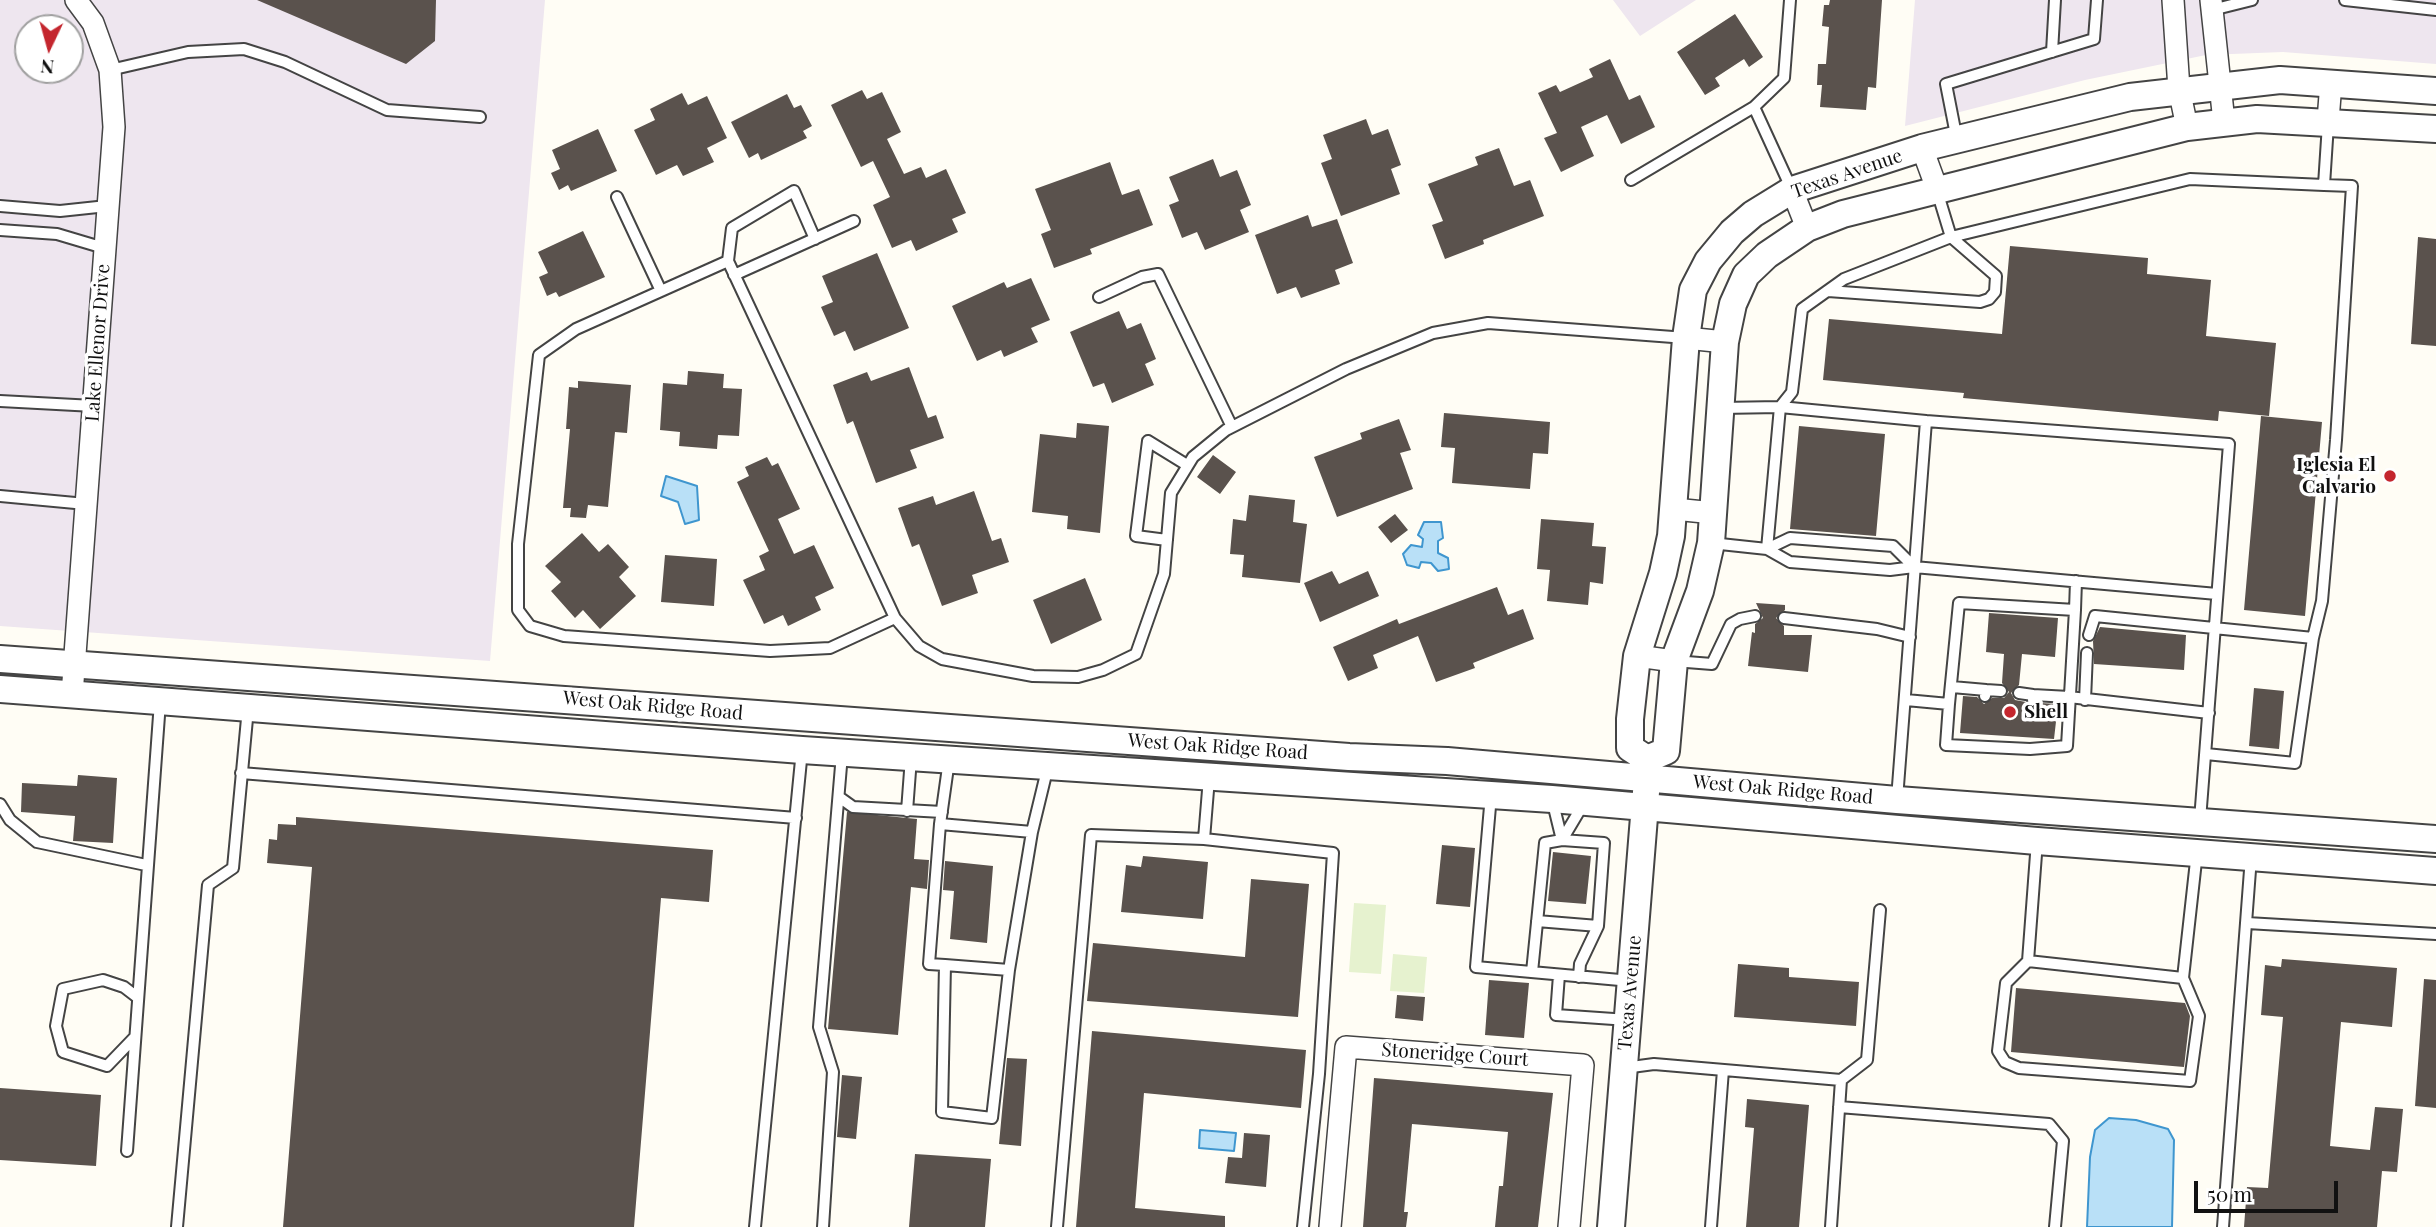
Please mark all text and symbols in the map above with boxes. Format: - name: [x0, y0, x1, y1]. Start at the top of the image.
- north arrow: [14, 14, 84, 84]
- text: N: [39, 54, 55, 81]
- street label: Texas Avenue: [1789, 144, 1905, 204]
- street label: Lake Ellenor Drive: [81, 263, 115, 423]
- place label: Iglesia El Calvario: [2296, 454, 2376, 498]
- marker: Iglesia El Calvario: [2382, 468, 2398, 484]
- street label: West Oak Ridge Road: [562, 687, 744, 725]
- place label: Shell: [2024, 701, 2068, 723]
- marker: Shell: [2002, 704, 2018, 720]
- street label: West Oak Ridge Road: [1127, 729, 1309, 765]
- street label: West Oak Ridge Road: [1692, 771, 1874, 809]
- street label: Texas Avenue: [1614, 934, 1646, 1052]
- street label: Stoneridge Court: [1381, 1038, 1529, 1072]
- scale bar: [2198, 1168, 2342, 1212]
- text: 50 m: [2207, 1179, 2252, 1207]

